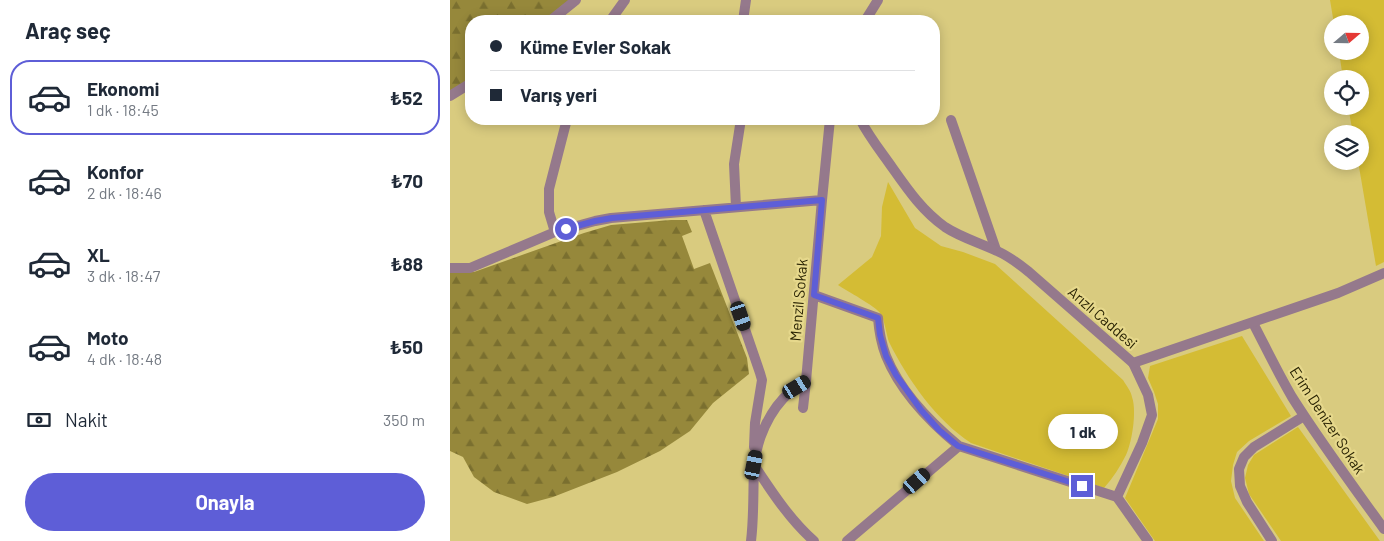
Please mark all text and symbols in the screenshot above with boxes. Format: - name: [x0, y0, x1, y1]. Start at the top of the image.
- north arrow: [1324, 15, 1369, 60]
- map controls: [1324, 15, 1369, 170]
- text: Araç seç: [25, 17, 111, 43]
- text: Küme Evler Sokak: [520, 35, 671, 58]
- button: locate: [1324, 70, 1369, 115]
- icon: car: [27, 75, 72, 120]
- text: Ekonomi: [87, 77, 159, 100]
- text: Varış yeri: [520, 83, 597, 106]
- text: ₺52: [390, 86, 423, 109]
- text: 1 dk · 18:45: [87, 100, 159, 119]
- button: layers: [1324, 125, 1369, 170]
- icon: car: [27, 158, 72, 203]
- text: Konfor: [87, 160, 144, 183]
- text: ₺70: [390, 169, 423, 192]
- text: 2 dk · 18:46: [87, 183, 162, 202]
- route start: [555, 218, 577, 240]
- icon: car: [27, 241, 72, 286]
- text: XL: [87, 243, 110, 266]
- text: ₺88: [390, 252, 423, 275]
- street label: Menzil Sokak: [785, 258, 811, 342]
- text: 3 dk · 18:47: [87, 266, 160, 285]
- street label: Arızlı Caddesi: [1065, 282, 1141, 352]
- car: [729, 299, 752, 333]
- icon: car: [27, 324, 72, 369]
- text: Moto: [87, 326, 129, 349]
- text: ₺50: [390, 335, 423, 358]
- text: 4 dk · 18:48: [87, 349, 162, 368]
- street label: Erim Denizer Sokak: [1287, 363, 1370, 477]
- car: [780, 373, 813, 401]
- icon: cash: [25, 406, 53, 434]
- text: Nakit: [65, 408, 108, 431]
- text: 350 m: [383, 410, 425, 429]
- callout: 1 dk: [1047, 414, 1117, 448]
- text: 1 dk: [1070, 422, 1096, 441]
- car: [743, 449, 764, 481]
- car: [900, 465, 933, 497]
- button: Onayla: [25, 473, 425, 531]
- route end: [1071, 475, 1093, 497]

